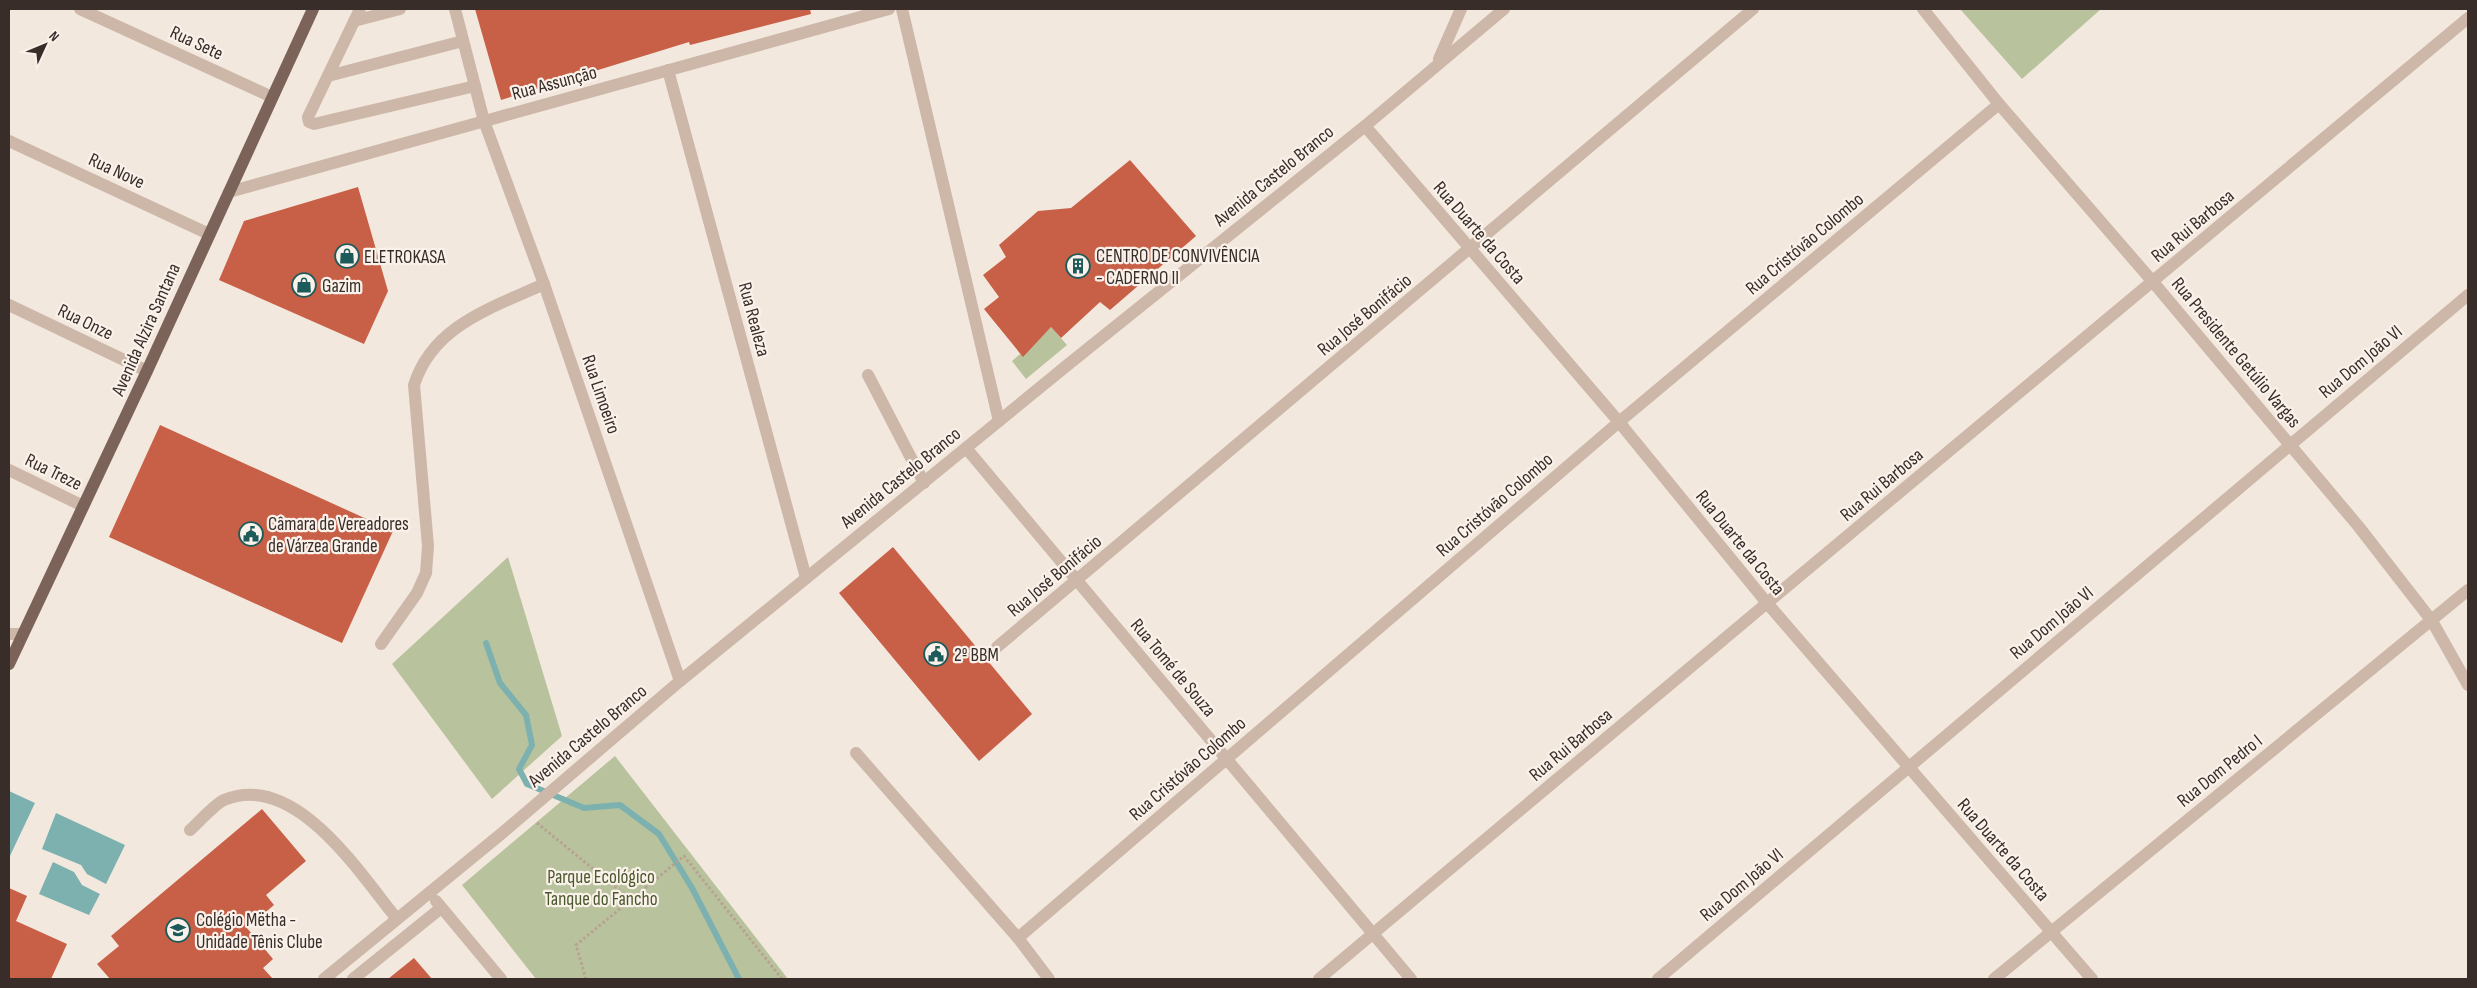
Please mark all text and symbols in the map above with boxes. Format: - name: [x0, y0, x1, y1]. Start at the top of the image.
- north arrow: [20, 20, 70, 70]
- street label: Rua Sete: [166, 21, 227, 66]
- text: N: [45, 28, 63, 45]
- street label: Rua Assunção: [509, 61, 600, 106]
- street label: Avenida Castelo Branco: [1208, 121, 1339, 232]
- street label: Rua Nove: [85, 148, 148, 194]
- street label: Rua Duarte da Costa: [1428, 177, 1530, 289]
- street label: Rua Rui Barbosa: [2147, 185, 2239, 268]
- street label: Rua Cristóvão Colombo: [1741, 188, 1869, 300]
- shop icon: ELETROKASA: [334, 243, 360, 269]
- place label: CENTRO DE CONVIVÊNCIA - CADERNO II: [1096, 245, 1260, 290]
- place label: ELETROKASA: [364, 246, 446, 269]
- building icon: CENTRO DE CONVIVÊNCIA - CADERNO II: [1065, 253, 1091, 279]
- street label: Avenida Alzira Santana: [106, 260, 186, 400]
- street label: Rua José Bonifácio: [1313, 269, 1417, 361]
- shop icon: Gazim: [291, 272, 317, 298]
- street label: Rua Presidente Getúlio Vargas: [2166, 273, 2306, 433]
- place label: Gazim: [322, 275, 361, 298]
- street label: Rua Realeza: [733, 280, 774, 359]
- street label: Rua Onze: [54, 299, 117, 346]
- street label: Rua Dom João VI: [2315, 321, 2407, 404]
- street label: Rua Limoeiro: [576, 352, 625, 437]
- street label: Avenida Castelo Branco: [835, 423, 966, 534]
- street label: Rua Rui Barbosa: [1836, 444, 1928, 527]
- street label: Rua Cristóvão Colombo: [1432, 448, 1558, 562]
- street label: Rua Treze: [21, 449, 86, 496]
- street label: Rua Duarte da Costa: [1690, 486, 1789, 600]
- place label: Câmara de Vereadores de Várzea Grande: [268, 513, 409, 558]
- public building icon: Câmara de Vereadores de Várzea Grande: [238, 521, 264, 547]
- street label: Rua José Bonifácio: [1003, 530, 1107, 622]
- street label: Rua Dom João VI: [2006, 582, 2098, 665]
- street label: Rua Tomé de Souza: [1125, 614, 1221, 722]
- public building icon: 2º BBM: [923, 641, 949, 667]
- place label: 2º BBM: [954, 644, 999, 667]
- street label: Avenida Castelo Branco: [523, 680, 652, 793]
- street label: Rua Rui Barbosa: [1525, 704, 1617, 787]
- street label: Rua Cristóvão Colombo: [1125, 712, 1251, 826]
- street label: Rua Dom Pedro I: [2173, 730, 2267, 813]
- street label: Rua Duarte da Costa: [1952, 794, 2054, 906]
- street label: Rua Dom João VI: [1696, 844, 1788, 927]
- park label: Parque Ecológico Tanque do Fancho: [544, 866, 658, 911]
- place label: Colégio Mëtha - Unidade Tênis Clube: [196, 909, 323, 954]
- school or university icon: Colégio Mëtha - Unidade Tênis Clube: [165, 917, 191, 943]

